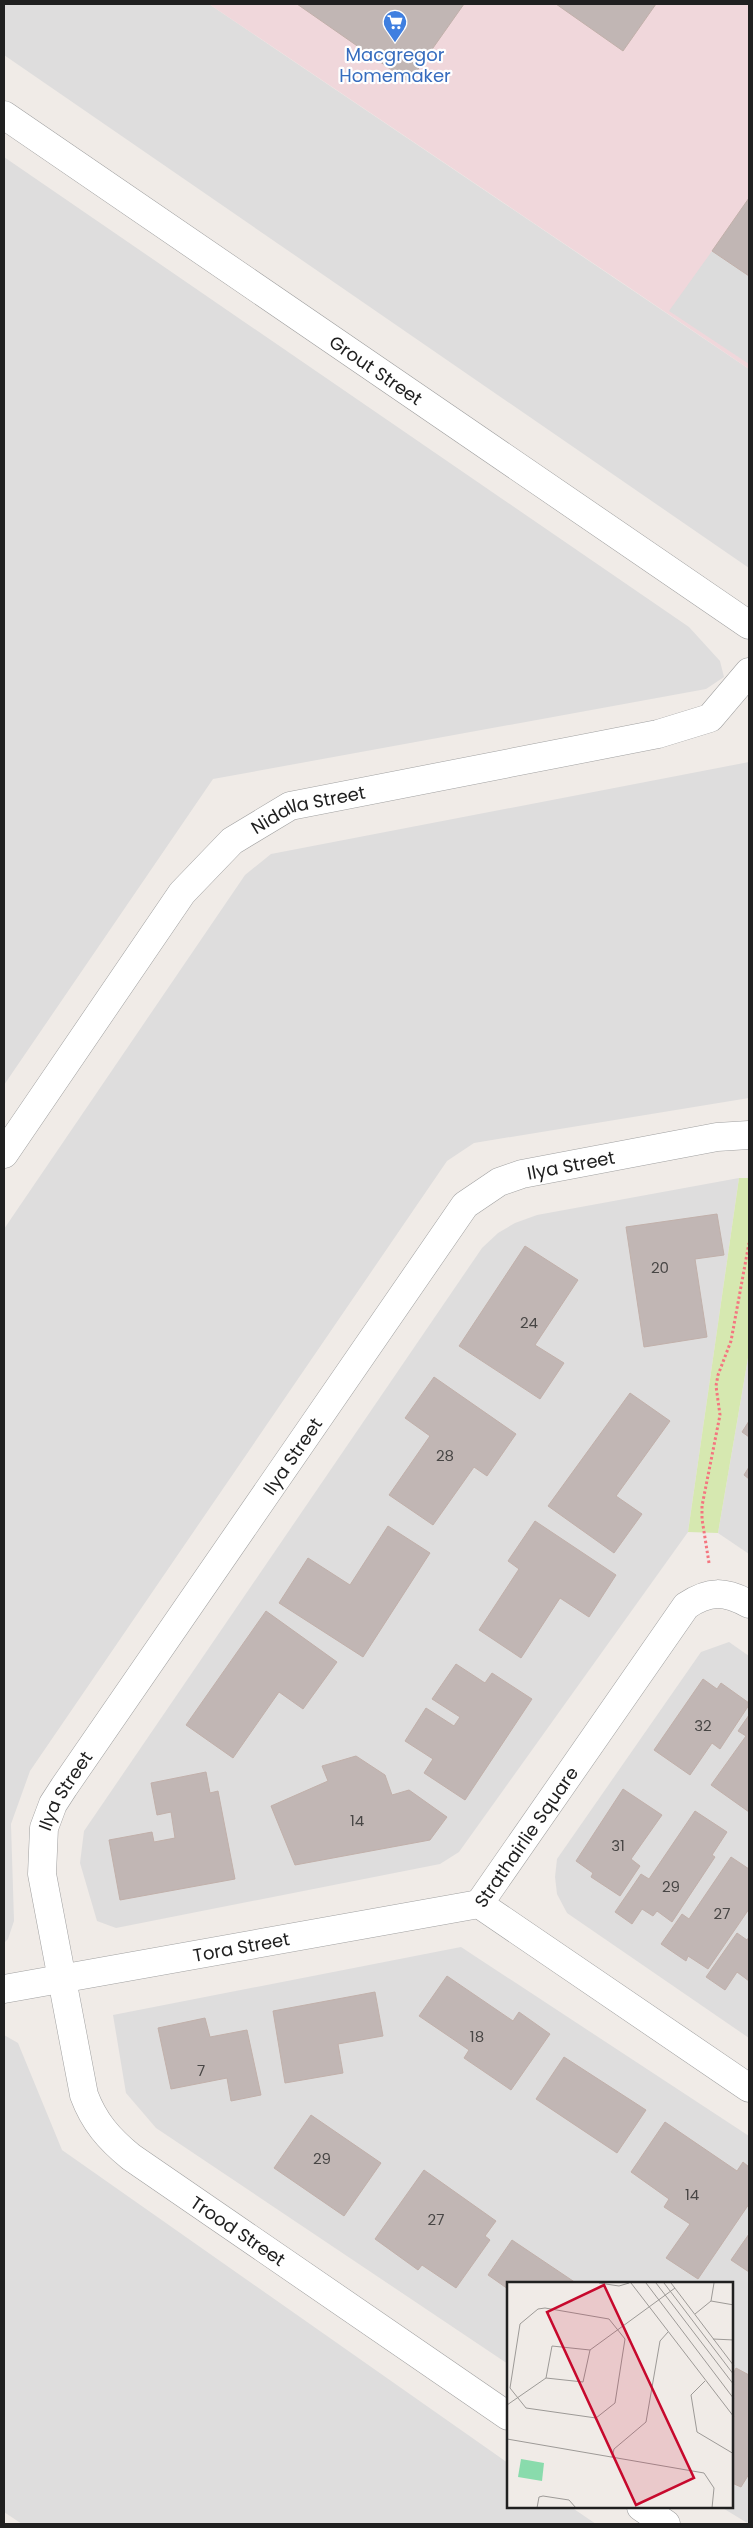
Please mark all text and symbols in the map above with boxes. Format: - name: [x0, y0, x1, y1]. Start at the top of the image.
- supermarket icon: Macgregor Homemaker: [382, 9, 408, 43]
- place label: Macgregor Homemaker: [339, 42, 451, 88]
- street label: Grout Street: [325, 329, 428, 411]
- street label: Nidalla Street: [246, 779, 367, 839]
- street label: Ilya Street: [525, 1144, 617, 1185]
- house number: 20: [651, 1257, 669, 1278]
- house number: 24: [520, 1312, 538, 1333]
- street label: Ilya Street: [257, 1412, 328, 1500]
- house number: 28: [436, 1445, 454, 1466]
- house number: 32: [694, 1715, 712, 1736]
- street label: Ilya Street: [32, 1746, 98, 1834]
- street label: Strathairlie Square: [468, 1761, 584, 1912]
- house number: 14: [350, 1810, 364, 1831]
- house number: 31: [611, 1835, 625, 1856]
- house number: 29: [662, 1876, 680, 1897]
- house number: 27: [714, 1903, 730, 1924]
- street label: Tora Street: [191, 1926, 292, 1967]
- house number: 18: [470, 2026, 484, 2047]
- house number: 7: [197, 2060, 205, 2081]
- house number: 29: [313, 2148, 331, 2169]
- house number: 14: [685, 2184, 699, 2205]
- street label: Trood Street: [186, 2190, 290, 2272]
- house number: 27: [428, 2209, 444, 2230]
- inset map: [507, 2282, 733, 2508]

